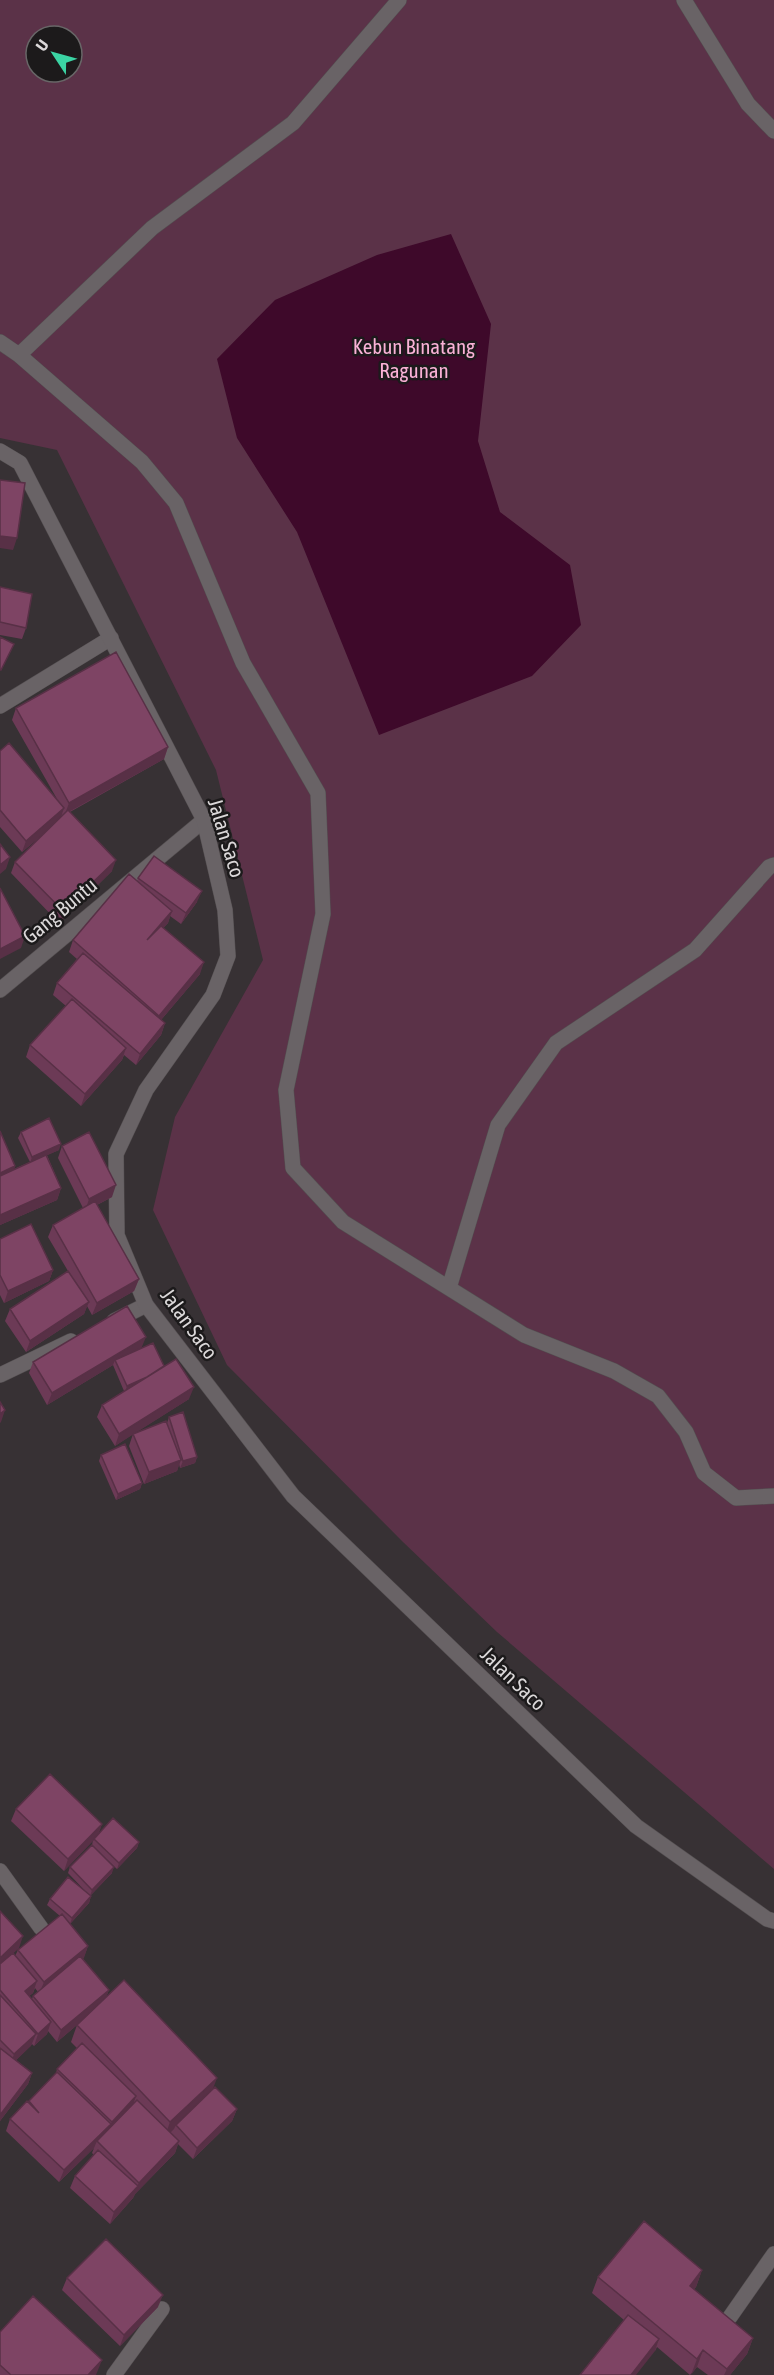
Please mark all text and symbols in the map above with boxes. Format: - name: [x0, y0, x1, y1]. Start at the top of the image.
- north arrow: [24, 24, 84, 84]
- text: U: [32, 36, 52, 54]
- park label: Kebun Binatang Ragunan: [353, 334, 475, 382]
- street label: Jalan Saco: [204, 795, 250, 880]
- street label: Gang Buntu: [17, 872, 101, 948]
- street label: Jalan Saco: [156, 1284, 223, 1363]
- street label: Jalan Saco: [476, 1641, 551, 1715]

